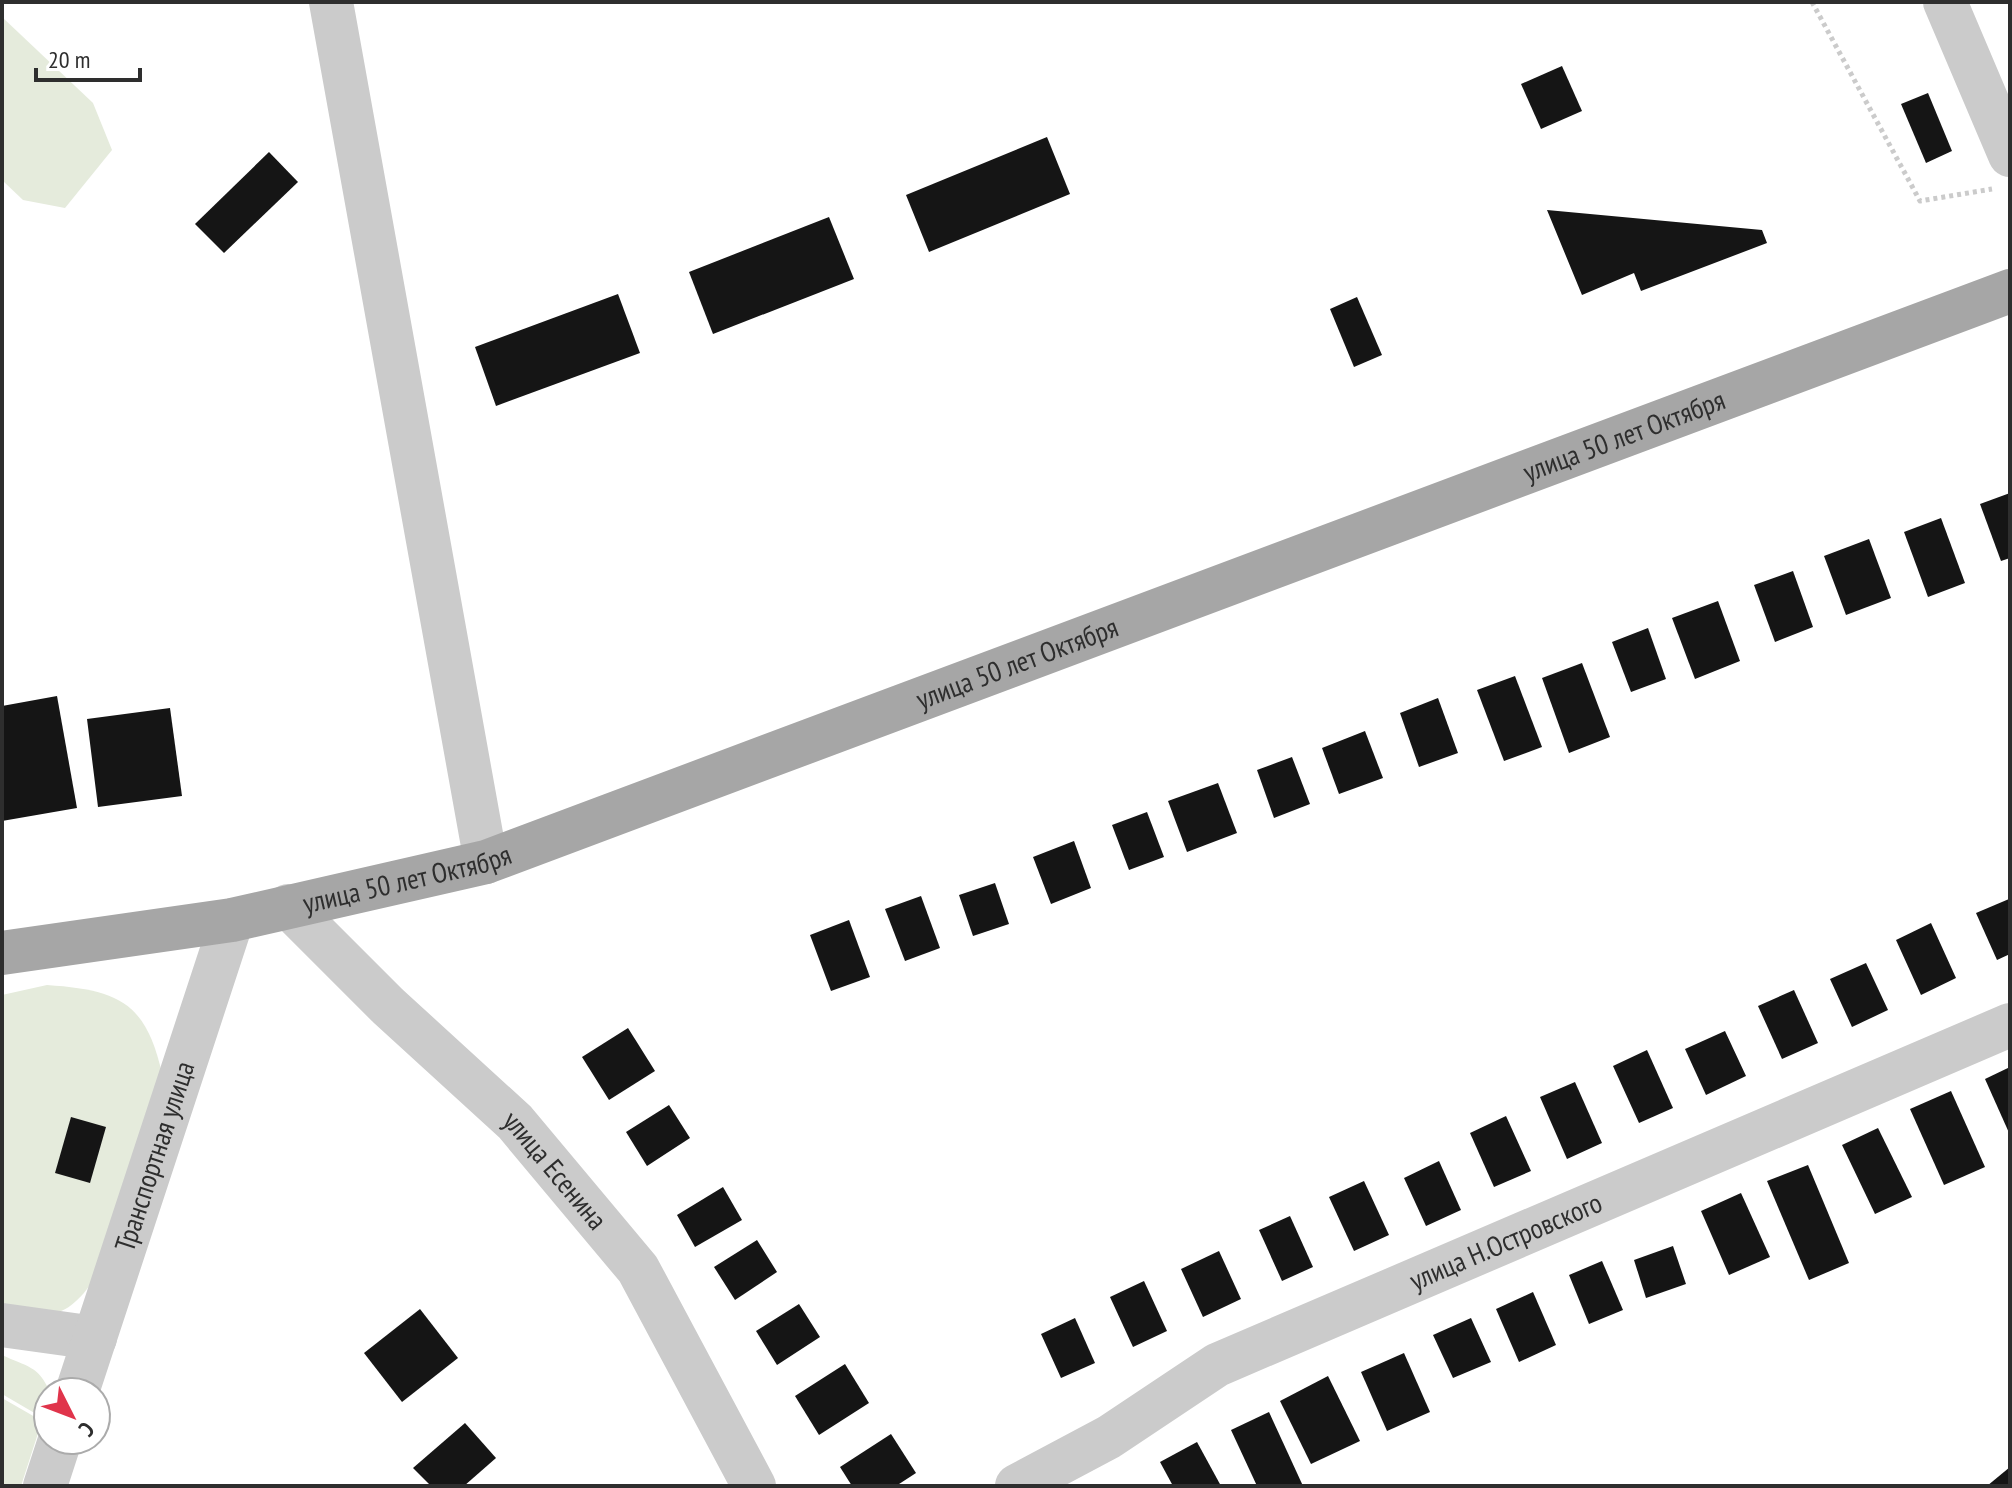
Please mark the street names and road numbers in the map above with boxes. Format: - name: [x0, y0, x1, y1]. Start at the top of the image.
- street label: улица 50 лет Октября: [1518, 381, 1730, 490]
- street label: улица 50 лет Октября: [911, 608, 1123, 717]
- street label: улица 50 лет Октября: [299, 835, 516, 921]
- street label: Транспортная улица: [105, 1056, 202, 1256]
- street label: улица Есенина: [496, 1102, 616, 1237]
- street label: улица Н.Островского: [1403, 1183, 1607, 1298]

